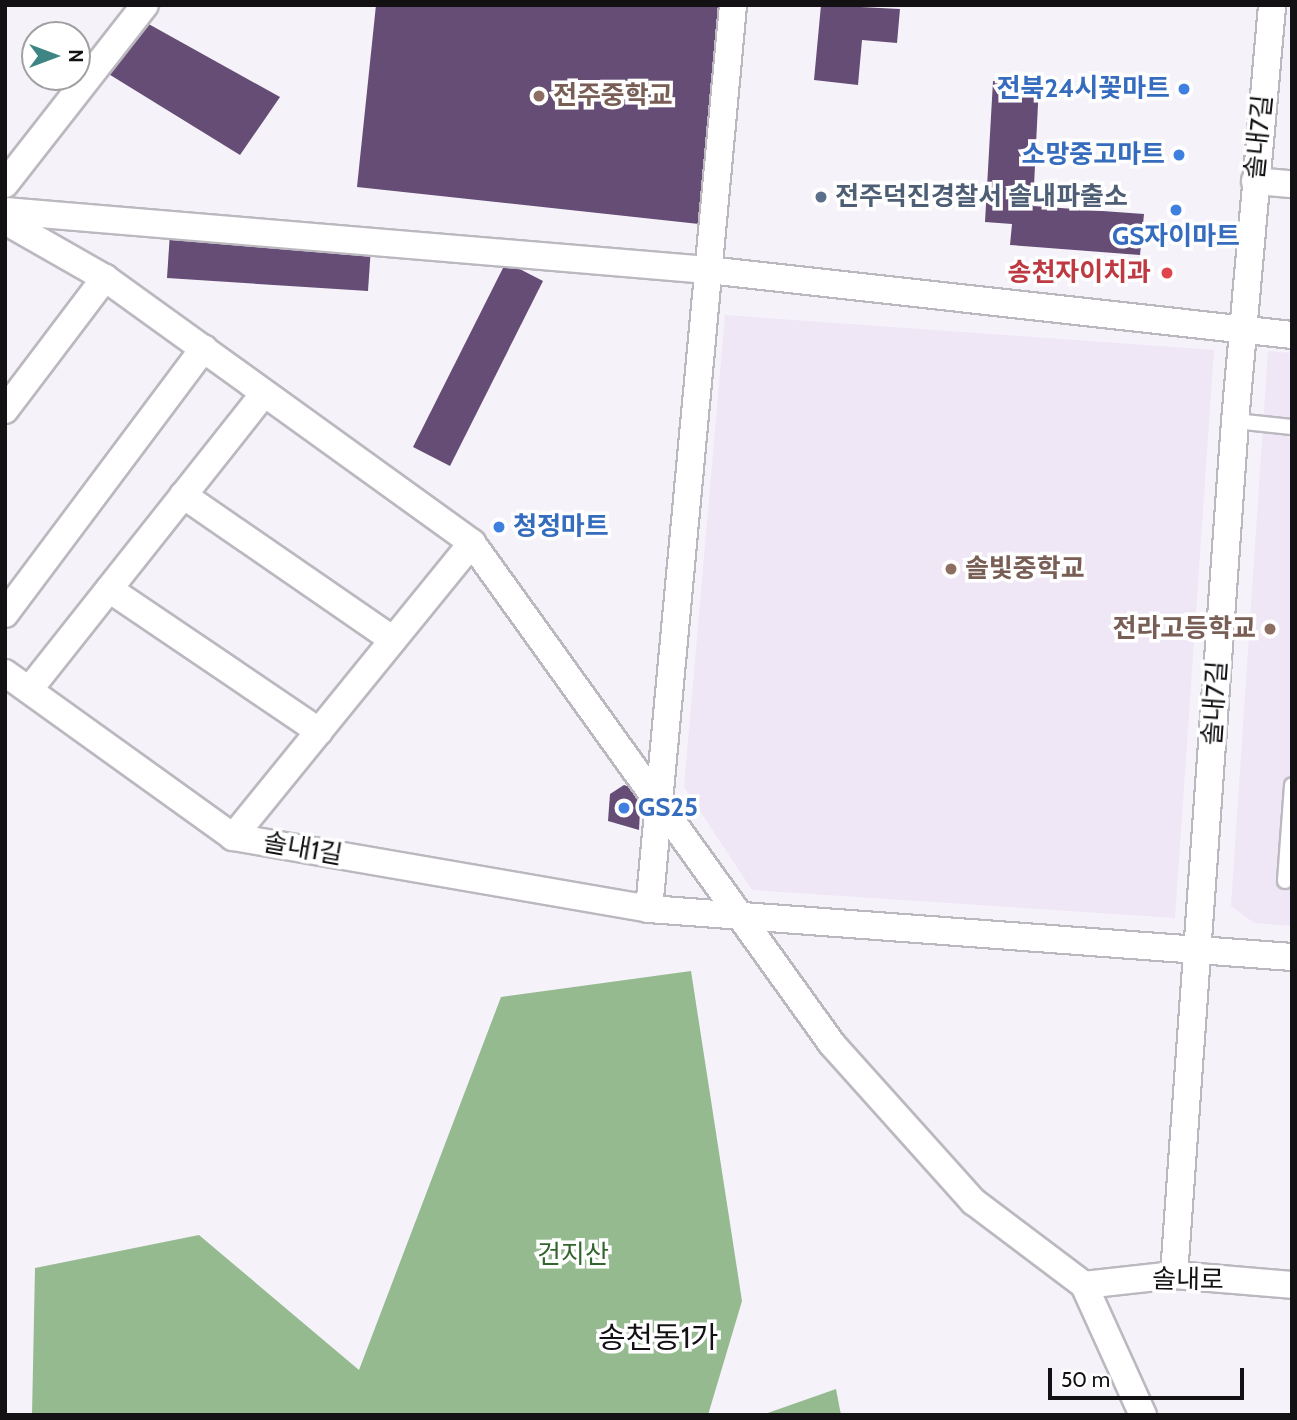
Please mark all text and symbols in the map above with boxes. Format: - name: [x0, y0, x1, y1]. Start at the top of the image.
- north arrow: [21, 21, 91, 91]
- text: N: [64, 49, 87, 63]
- place label: 전북24시꽃마트: [997, 73, 1170, 105]
- place label: 전주중학교: [553, 80, 673, 112]
- marker: 전북24시꽃마트: [1176, 81, 1192, 97]
- marker: 전주중학교: [531, 88, 547, 104]
- street label: 솔내7길: [1239, 93, 1279, 181]
- place label: 소망중고마트: [1021, 139, 1165, 171]
- marker: 소망중고마트: [1171, 147, 1187, 163]
- place label: 전주덕진경찰서 솔내파출소: [835, 181, 1128, 213]
- marker: 전주덕진경찰서 솔내파출소: [813, 189, 829, 205]
- marker: GS자이마트: [1168, 202, 1184, 218]
- place label: GS자이마트: [1112, 221, 1240, 253]
- place label: 송천자이치과: [1007, 257, 1151, 289]
- marker: 송천자이치과: [1157, 263, 1177, 283]
- place label: 청정마트: [513, 511, 609, 543]
- marker: 청정마트: [491, 519, 507, 535]
- place label: 솔빛중학교: [965, 553, 1085, 585]
- marker: 솔빛중학교: [943, 561, 959, 577]
- place label: 전라고등학교: [1112, 613, 1256, 645]
- marker: 전라고등학교: [1262, 621, 1278, 637]
- street label: 솔내7길: [1196, 660, 1234, 746]
- place label: GS25: [638, 792, 698, 824]
- marker: GS25: [616, 800, 632, 816]
- street label: 솔내1길: [261, 827, 345, 871]
- park label: 건지산: [537, 1239, 609, 1271]
- street label: 솔내로: [1152, 1264, 1224, 1296]
- district label: 송천동1가: [598, 1320, 718, 1356]
- scale bar: [1052, 1354, 1248, 1398]
- text: 50 m: [1061, 1367, 1110, 1392]

